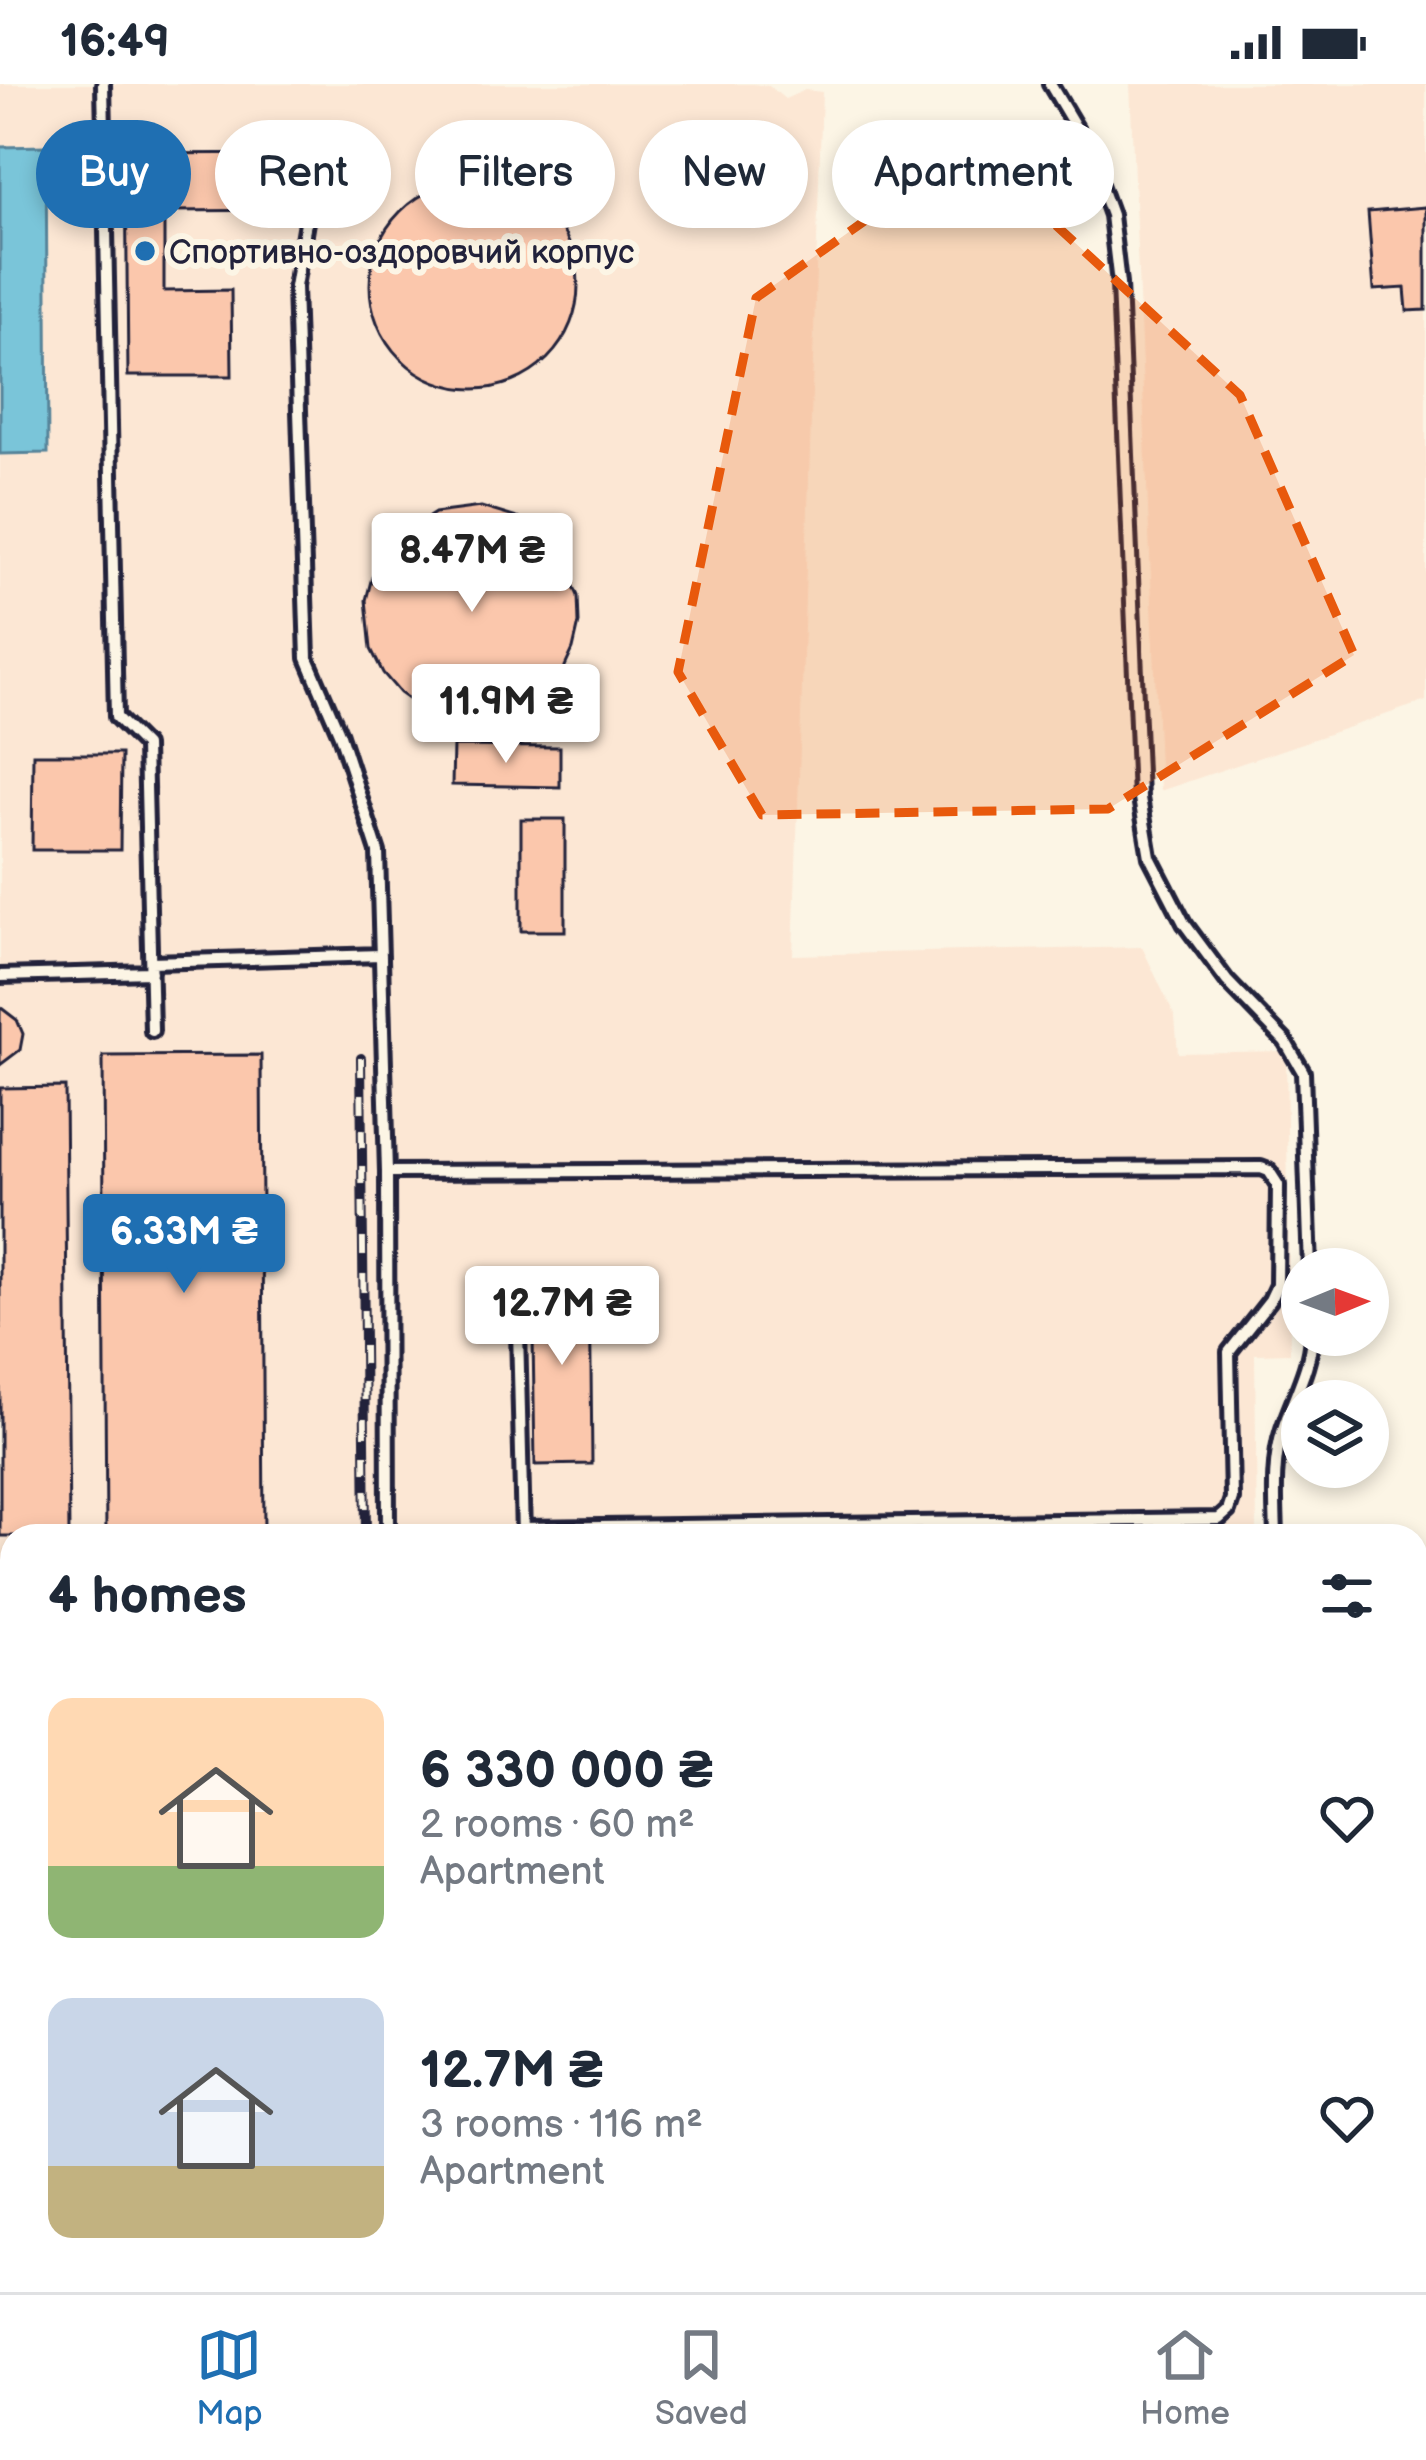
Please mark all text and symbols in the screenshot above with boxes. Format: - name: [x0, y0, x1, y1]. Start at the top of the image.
- text: 16:49: [60, 15, 170, 70]
- chip: Buy: [36, 120, 191, 228]
- chip: Rent: [215, 120, 391, 228]
- chip: Filters: [415, 120, 615, 228]
- chip: New: [639, 120, 808, 228]
- chip: Apartment: [832, 120, 1114, 228]
- place label: Спортивно-оздоровчий корпус: [169, 233, 634, 273]
- marker: Спортивно-оздоровчий корпус: [132, 238, 158, 264]
- pin: 8.47M ₴: [361, 513, 583, 615]
- text: 8.47M ₴: [399, 528, 545, 575]
- pin: 11.9M ₴: [395, 664, 617, 766]
- text: 11.9M ₴: [439, 679, 573, 726]
- pin: 6.33M ₴: [73, 1194, 295, 1296]
- text: 6.33M ₴: [110, 1209, 258, 1256]
- north arrow: [1281, 1248, 1389, 1356]
- map controls: [1281, 1248, 1389, 1488]
- pin: 12.7M ₴: [451, 1266, 673, 1368]
- text: 12.7M ₴: [492, 1281, 632, 1328]
- button: layers: [1281, 1380, 1389, 1488]
- icon: filters: [1314, 1563, 1380, 1629]
- text: 4 homes: [48, 1566, 247, 1627]
- text: 6 330 000 ₴: [420, 1741, 713, 1802]
- icon: home: [144, 1746, 288, 1890]
- icon: heart: [1314, 1785, 1380, 1851]
- text: 2 rooms · 60 m²: [420, 1802, 695, 1849]
- text: Apartment: [420, 1849, 604, 1896]
- text: 12.7M ₴: [420, 2041, 603, 2102]
- icon: home: [144, 2046, 288, 2190]
- icon: heart: [1314, 2085, 1380, 2151]
- text: 3 rooms · 116 m²: [420, 2102, 703, 2149]
- text: Apartment: [420, 2149, 604, 2196]
- tab: Map: [196, 2322, 263, 2434]
- tab: Saved: [655, 2322, 748, 2434]
- tab: Home: [1140, 2322, 1230, 2434]

